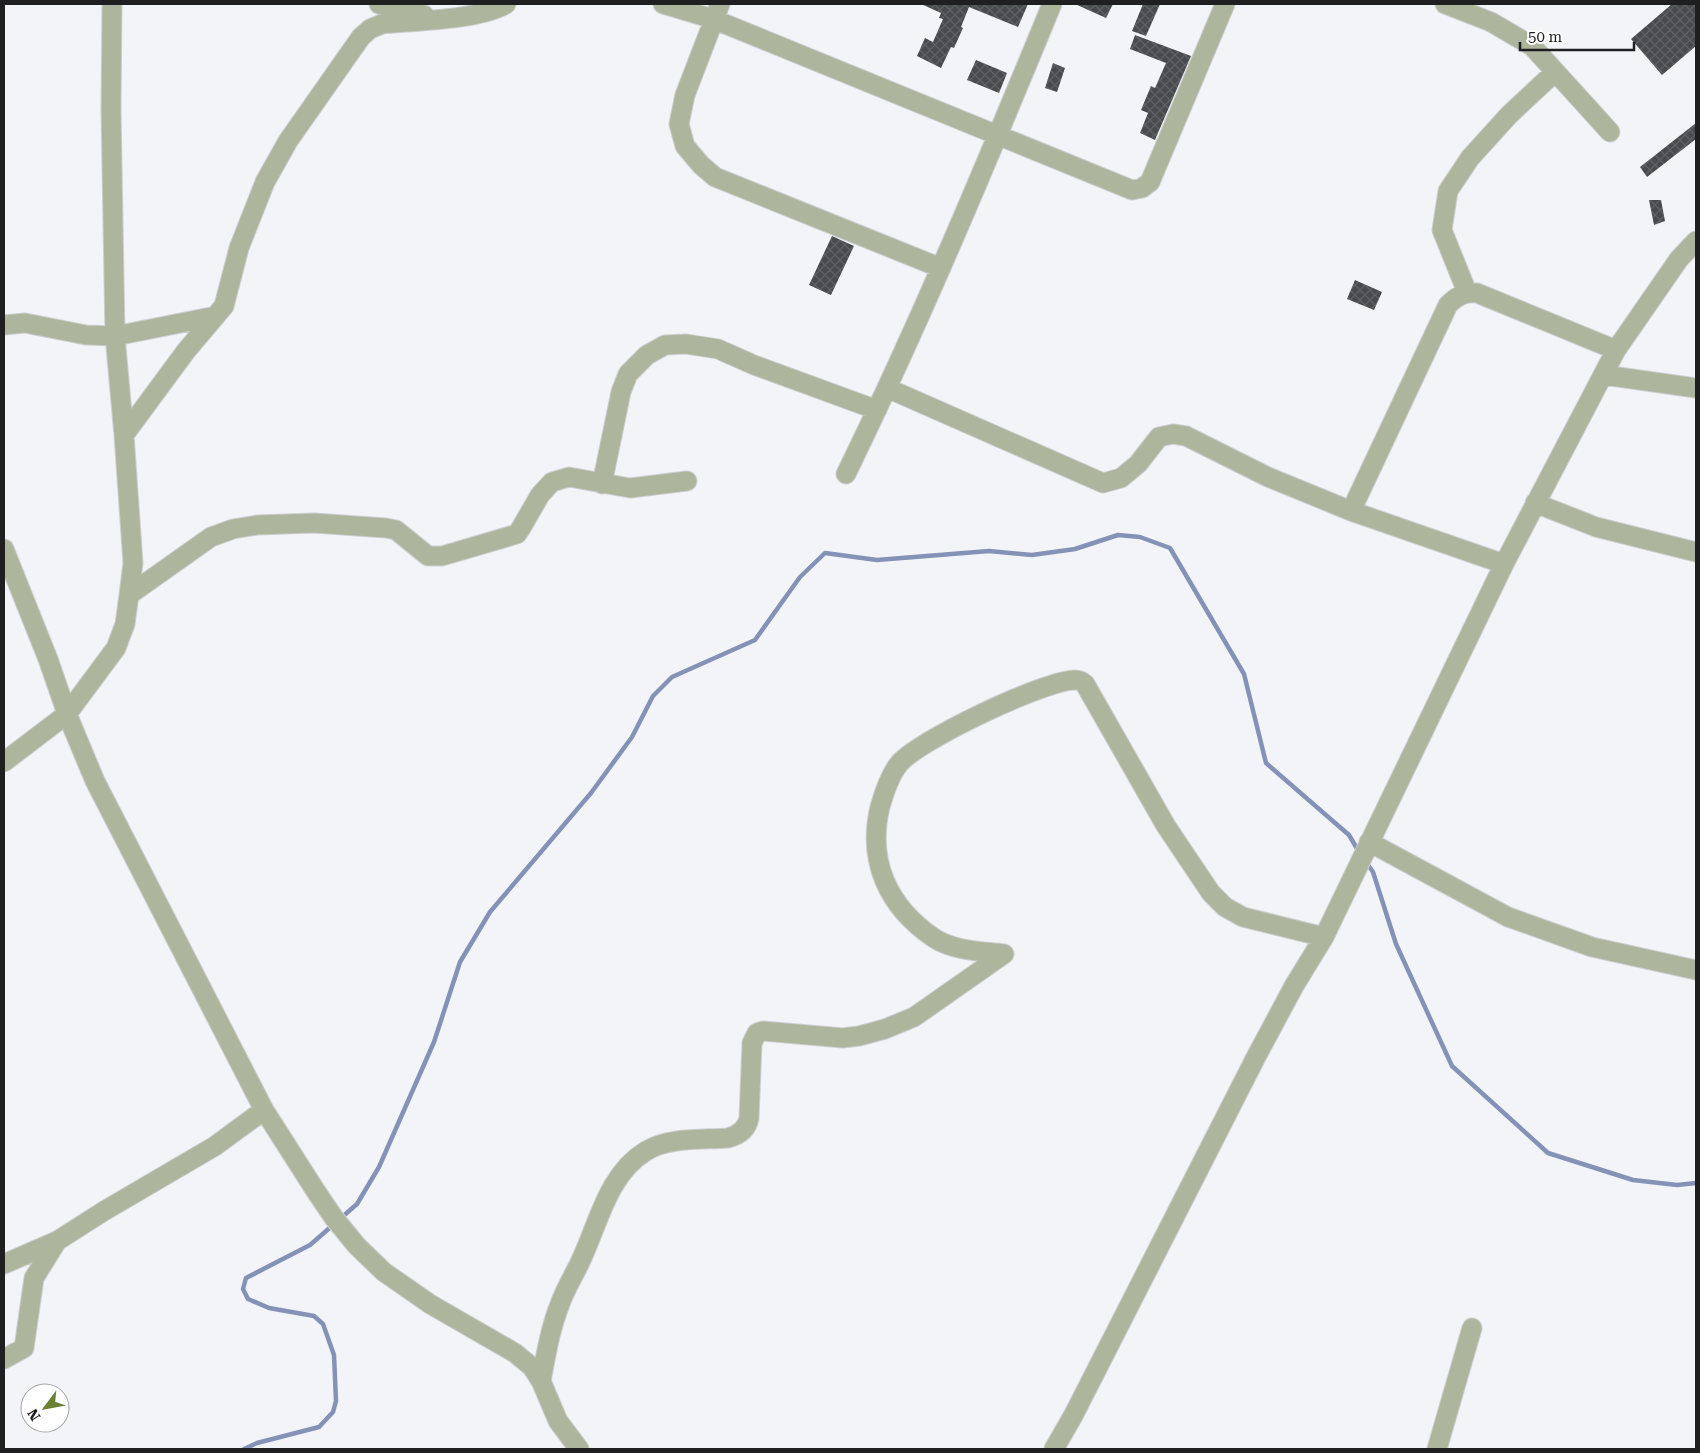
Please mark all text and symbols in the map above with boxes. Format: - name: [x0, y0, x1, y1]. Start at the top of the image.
- scale bar: [1520, 20, 1634, 52]
- text: 50 m: [1528, 28, 1563, 46]
- north arrow: [20, 1383, 70, 1433]
- text: N: [24, 1406, 44, 1424]

